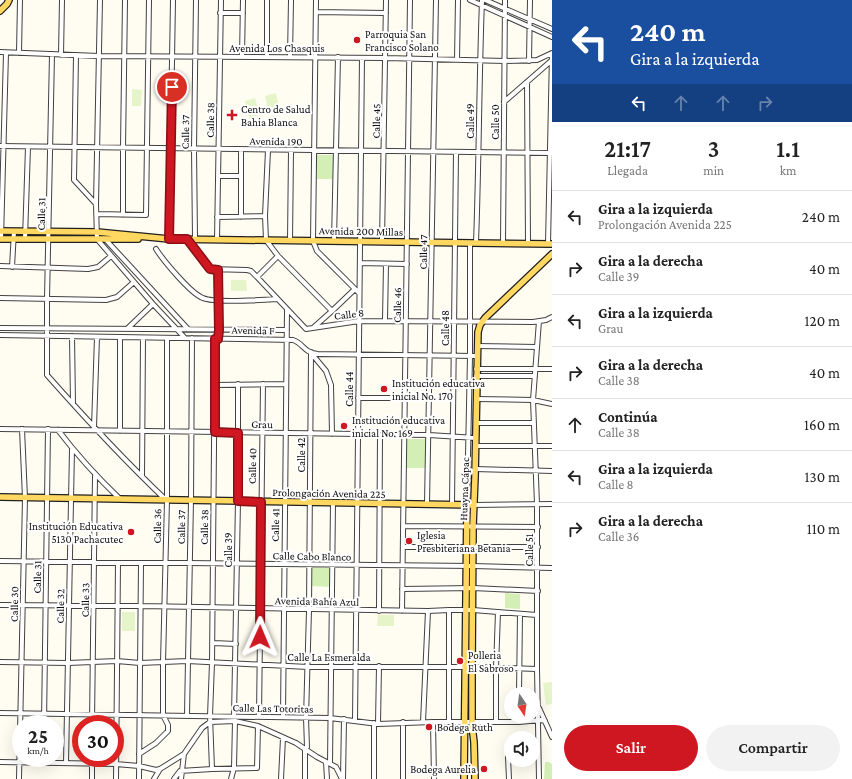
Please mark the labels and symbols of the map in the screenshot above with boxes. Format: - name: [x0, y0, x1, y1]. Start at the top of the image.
- place label: Parroquia San Francisco Solano: [365, 28, 439, 53]
- marker: Parroquia San Francisco Solano: [352, 35, 362, 45]
- street label: Avenida Los Chasquis: [229, 42, 325, 55]
- pin: [155, 70, 189, 104]
- street label: Calle 38: [204, 102, 216, 138]
- place label: Centro de Salud Bahia Blanca: [241, 103, 311, 128]
- street label: Calle 45: [370, 103, 382, 139]
- street label: Calle 49: [464, 103, 476, 139]
- street label: Calle 50: [489, 104, 501, 140]
- marker: Centro de Salud Bahia Blanca: [226, 109, 238, 121]
- street label: Calle 37: [179, 115, 191, 149]
- street label: Avenida 190: [249, 135, 303, 147]
- street label: Calle 31: [35, 197, 47, 231]
- street label: Avenida 200 Millas: [319, 224, 403, 238]
- street label: Calle 47: [417, 235, 429, 269]
- street label: Calle 46: [391, 287, 403, 323]
- street label: Calle 8: [333, 306, 365, 322]
- street label: Calle 48: [439, 310, 451, 346]
- street label: Avenida F: [231, 324, 275, 336]
- street label: Calle 44: [343, 371, 355, 407]
- place label: Institución educativa inicial No. 170: [392, 377, 485, 402]
- marker: Institución educativa inicial No. 170: [379, 384, 389, 394]
- place label: Institución educativa inicial No. 169: [352, 414, 445, 439]
- street label: Grau: [251, 418, 273, 430]
- marker: Institución educativa inicial No. 169: [339, 421, 349, 431]
- street label: Calle 42: [295, 438, 307, 472]
- street label: Calle 40: [246, 448, 258, 484]
- street label: Huayna Cápac: [457, 457, 472, 521]
- street label: Prolongación Avenida 225: [272, 486, 386, 501]
- street label: Calle 36: [151, 508, 163, 544]
- street label: Calle 41: [269, 508, 281, 542]
- street label: Calle 38: [198, 509, 210, 545]
- street label: Calle 37: [175, 510, 187, 544]
- place label: Institución Educativa 5130 Pachacutec: [29, 520, 123, 545]
- marker: Institución Educativa 5130 Pachacutec: [126, 527, 136, 537]
- place label: Iglesia Presbiteriana Betania: [417, 529, 511, 554]
- street label: Calle 39: [222, 533, 234, 567]
- street label: Calle 51: [523, 533, 535, 567]
- marker: Iglesia Presbiteriana Betania: [404, 536, 414, 546]
- street label: Calle Cabo Blanco: [273, 549, 352, 563]
- street label: Calle 31: [31, 560, 43, 594]
- street label: Calle 33: [79, 583, 91, 617]
- street label: Calle 30: [8, 586, 20, 622]
- street label: Calle 32: [54, 589, 66, 623]
- street label: Avenida Bahía Azul: [275, 594, 359, 608]
- position arrow: [239, 616, 281, 658]
- place label: Polleria El Sabroso: [468, 649, 514, 674]
- street label: Calle La Esmeralda: [287, 651, 371, 663]
- marker: Polleria El Sabroso: [455, 656, 465, 666]
- north arrow: [504, 687, 540, 723]
- street label: Calle Las Totoritas: [232, 701, 314, 715]
- speed limit sign: 30: [72, 715, 124, 767]
- place label: Bodega Ruth: [437, 721, 493, 734]
- marker: Bodega Ruth: [424, 722, 434, 732]
- place label: Bodega Aurelia: [410, 763, 476, 776]
- marker: Bodega Aurelia: [479, 764, 489, 774]

